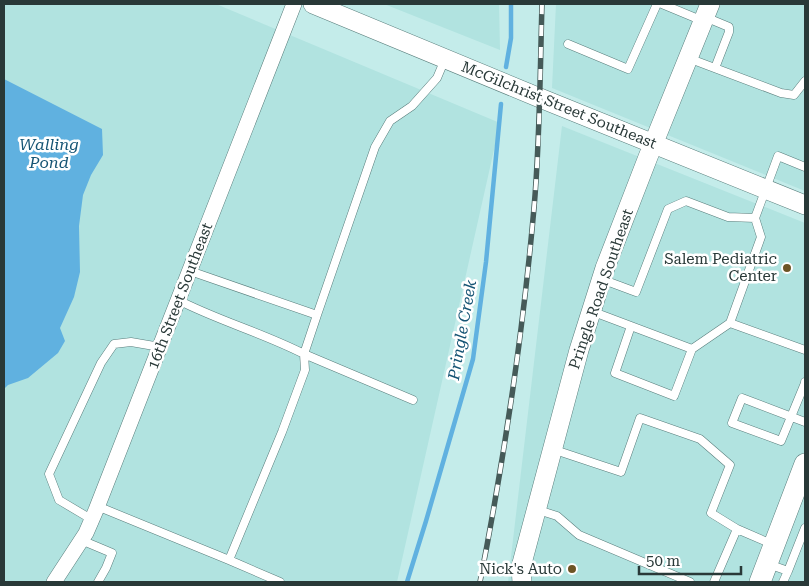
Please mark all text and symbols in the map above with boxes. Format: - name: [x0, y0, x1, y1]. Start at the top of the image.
- street label: McGilchrist Street Southeast: [459, 58, 660, 153]
- water label: Walling Pond: [19, 135, 79, 172]
- street label: Pringle Road Southeast: [565, 206, 637, 372]
- street label: 16th Street Southeast: [144, 220, 216, 372]
- place label: Salem Pediatric Center: [664, 250, 777, 285]
- marker: Salem Pediatric Center: [781, 262, 793, 274]
- water label: Pringle Creek: [444, 278, 480, 382]
- scale bar: [639, 544, 742, 576]
- text: 50 m: [646, 552, 681, 570]
- place label: Nick's Auto: [479, 560, 562, 578]
- marker: Nick's Auto: [566, 563, 578, 575]

